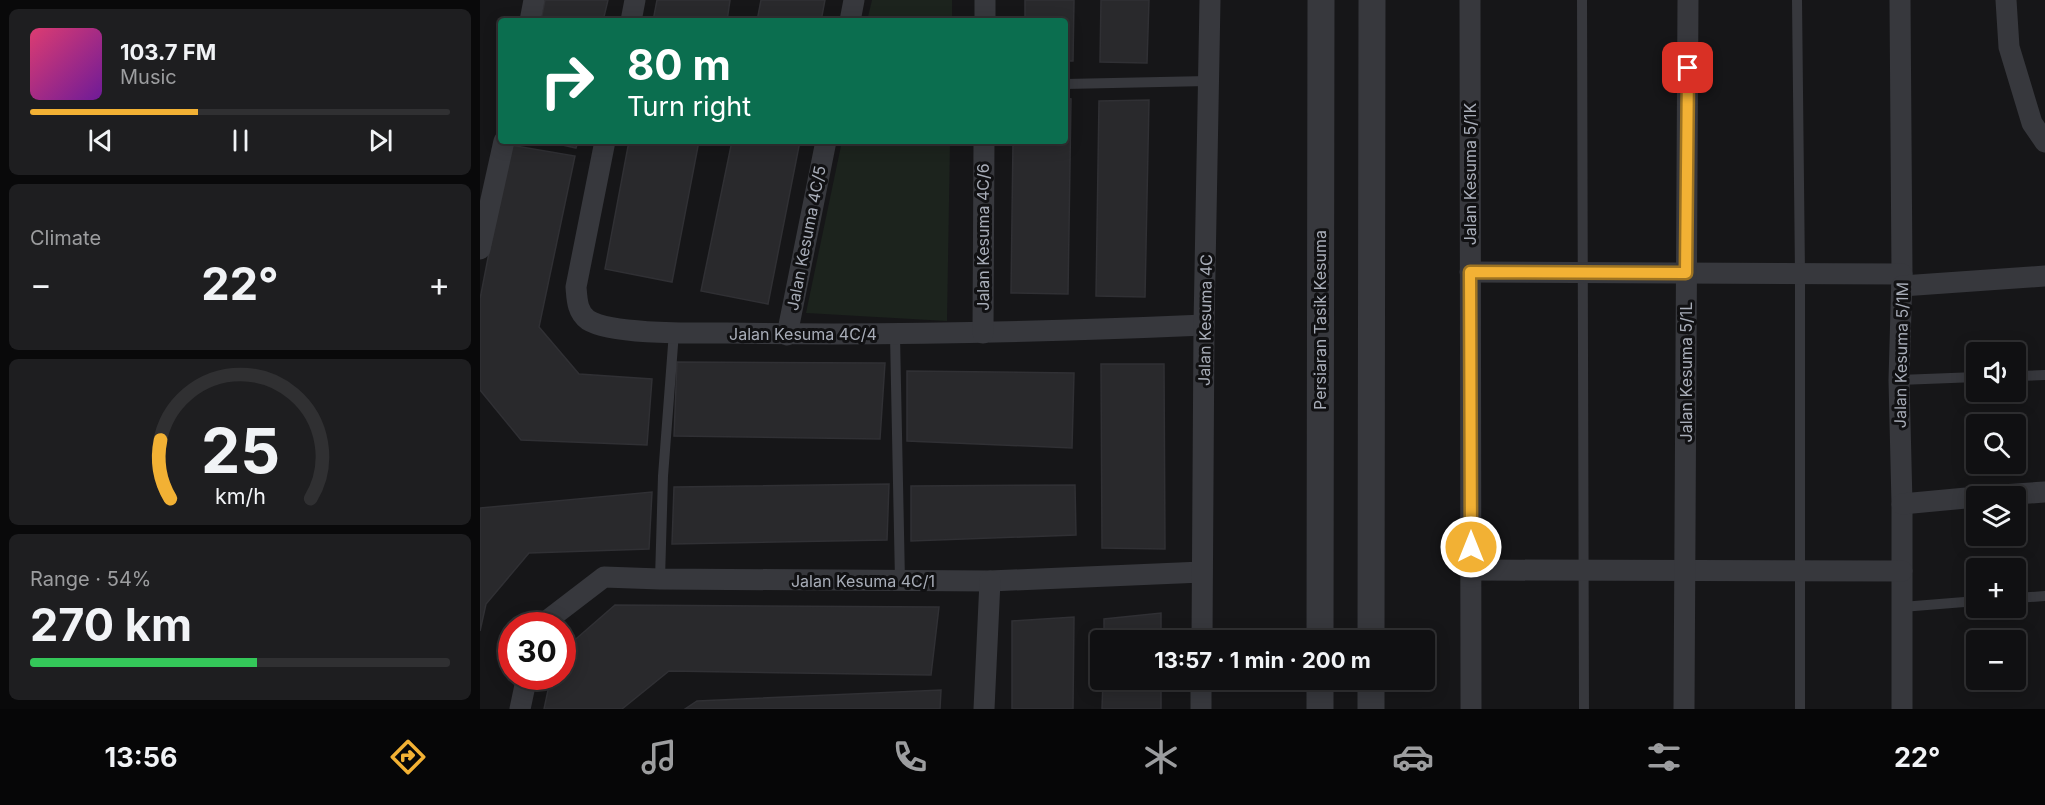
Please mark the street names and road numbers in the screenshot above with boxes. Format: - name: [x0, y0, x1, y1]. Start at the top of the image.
- street label: Jalan Kesuma 5/1K: [1460, 102, 1480, 245]
- street label: Jalan Kesuma 4C/6: [973, 163, 993, 311]
- street label: Jalan Kesuma 4C/5: [782, 164, 830, 312]
- street label: Persiaran Tasik Kesuma: [1310, 230, 1330, 410]
- street label: Jalan Kesuma 4C: [1194, 254, 1216, 386]
- street label: Jalan Kesuma 5/1M: [1890, 282, 1912, 428]
- street label: Jalan Kesuma 5/1L: [1676, 302, 1696, 442]
- street label: Jalan Kesuma 4C/4: [729, 324, 877, 344]
- street label: Jalan Kesuma 4C/1: [791, 571, 935, 591]

